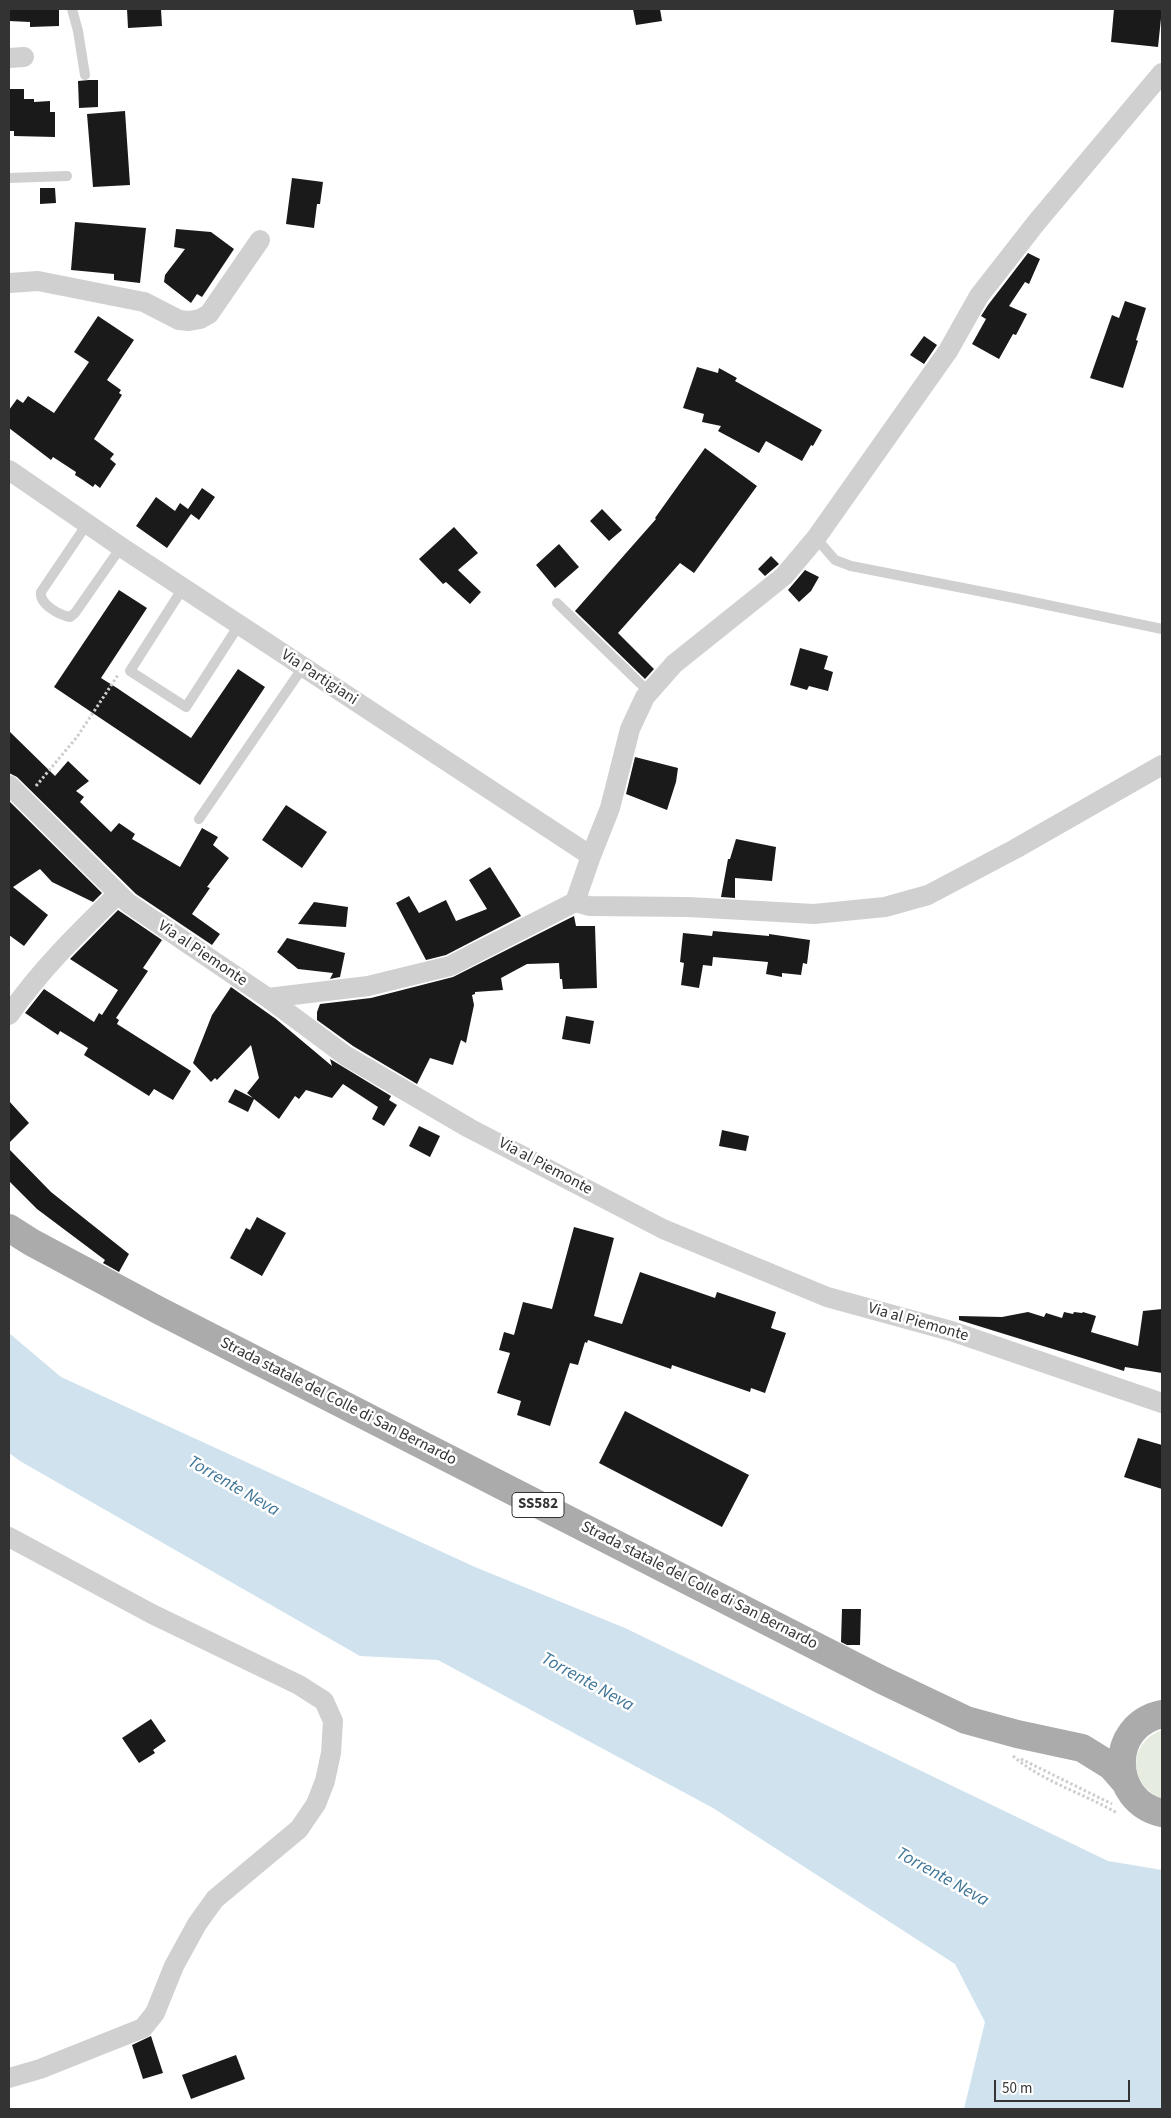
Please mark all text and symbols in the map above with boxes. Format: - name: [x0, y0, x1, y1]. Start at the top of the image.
- street label: Via Partigiani: [277, 646, 361, 710]
- street label: Via al Piemonte: [154, 917, 250, 991]
- street label: Via al Piemonte: [495, 1134, 595, 1200]
- street label: Via al Piemonte: [866, 1300, 970, 1346]
- street label: Strada statale del Colle di San Bernardo: [216, 1334, 460, 1470]
- water label: Torrente Neva: [183, 1452, 283, 1522]
- road number: SS582: [512, 1492, 564, 1518]
- street label: Strada statale del Colle di San Bernardo: [577, 1518, 821, 1654]
- water label: Torrente Neva: [537, 1649, 637, 1717]
- water label: Torrente Neva: [892, 1844, 992, 1912]
- scale bar: [996, 2070, 1132, 2102]
- text: 50 m: [1002, 2078, 1032, 2099]

